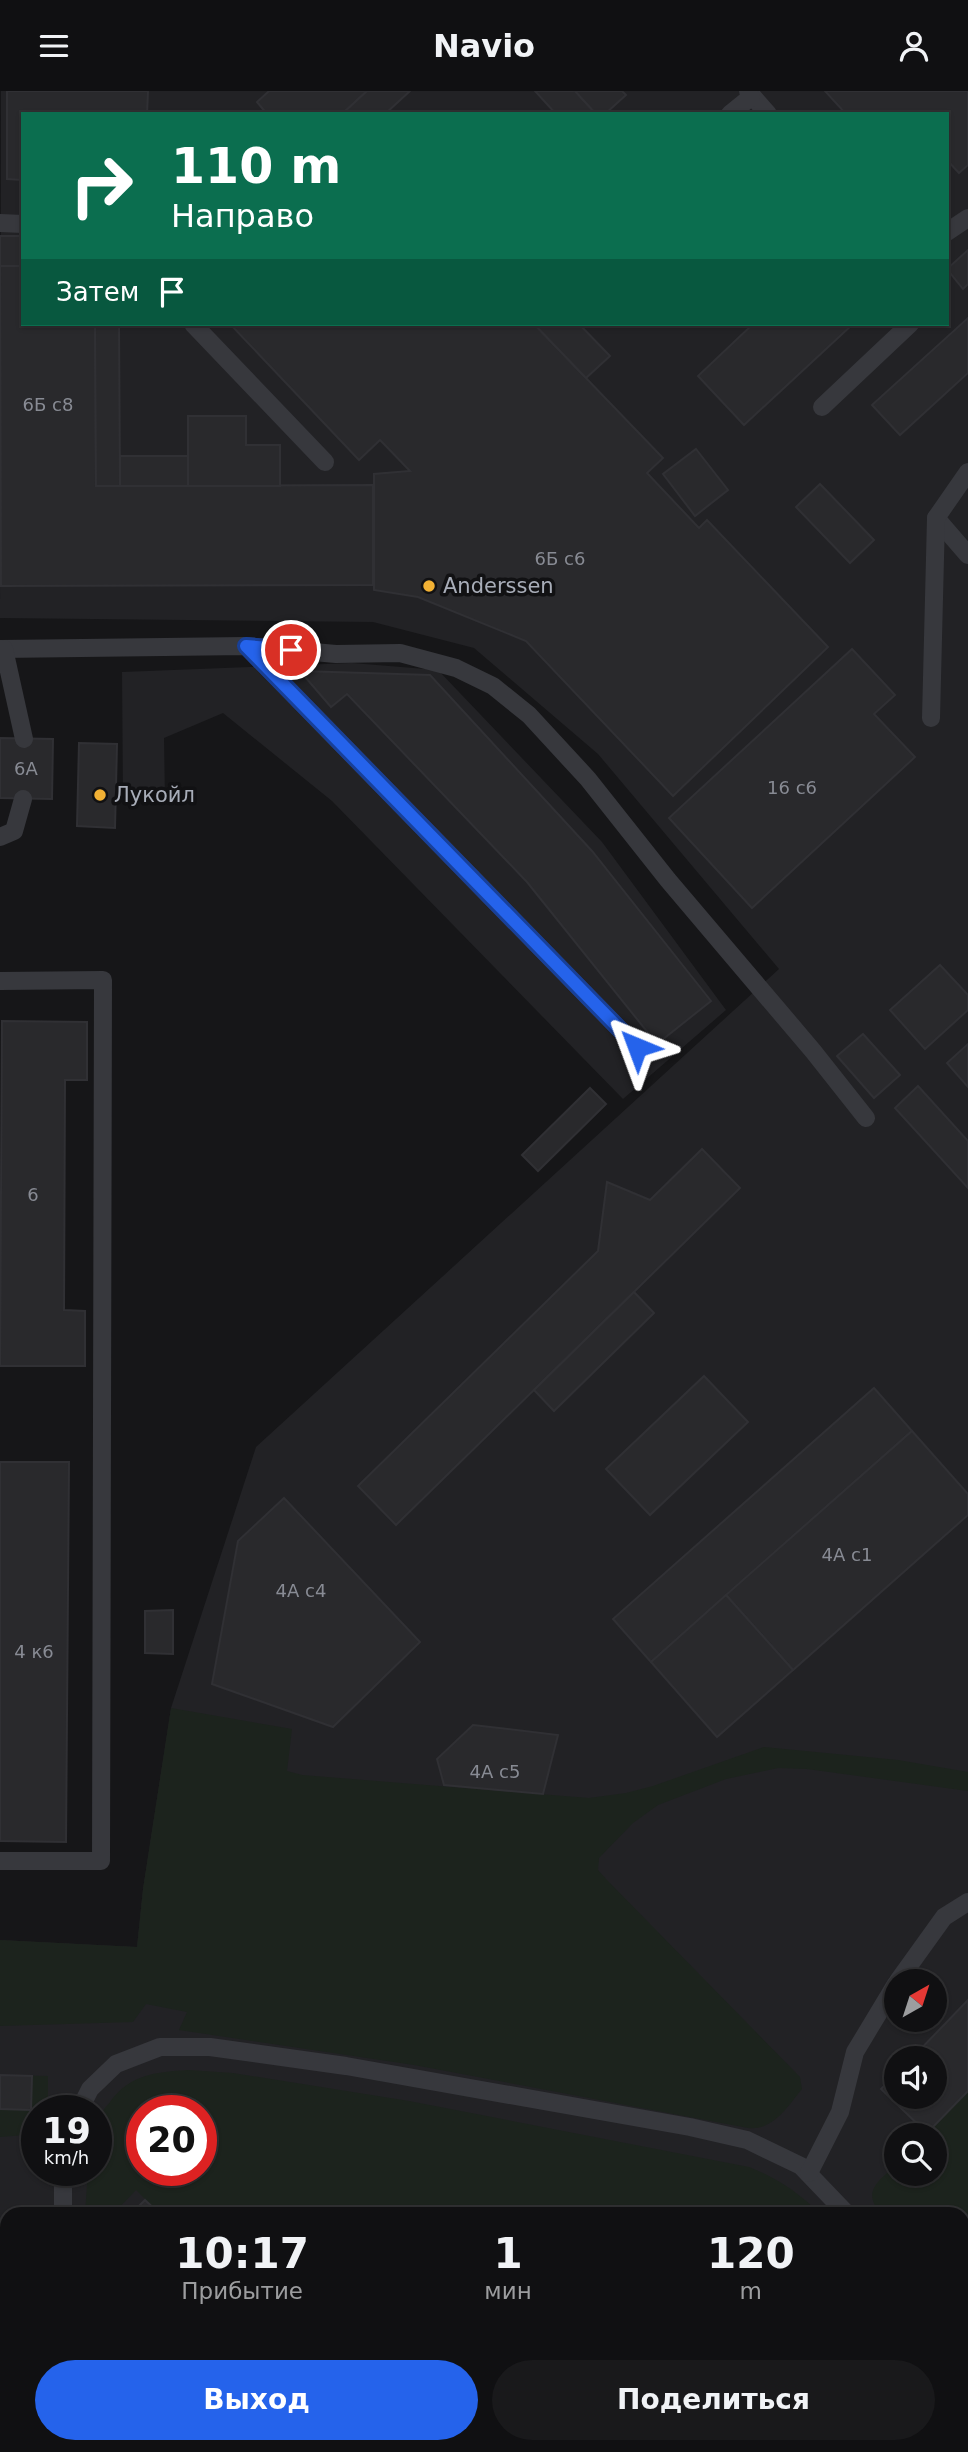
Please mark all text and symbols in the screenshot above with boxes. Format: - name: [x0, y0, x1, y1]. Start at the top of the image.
- icon: menu: [35, 27, 73, 65]
- text: Navio: [433, 27, 535, 65]
- icon: person: [895, 27, 933, 65]
- text: 110 m: [171, 138, 341, 195]
- icon: right: [56, 140, 147, 231]
- text: Направо: [171, 197, 314, 235]
- icon: arrive: [153, 273, 191, 311]
- text: Затем: [56, 277, 139, 307]
- house number: 6Б с8: [23, 394, 73, 415]
- house number: 6Б с6: [535, 548, 585, 569]
- place label: Anderssen: [443, 574, 554, 598]
- marker: Anderssen: [421, 578, 437, 594]
- pin: [261, 620, 321, 680]
- icon: arrive: [272, 631, 310, 669]
- house number: 6А: [14, 758, 39, 779]
- house number: 16 с6: [767, 777, 817, 798]
- place label: Лукойл: [114, 783, 195, 807]
- marker: Лукойл: [92, 787, 108, 803]
- position arrow: [600, 1010, 674, 1084]
- house number: 6: [27, 1184, 39, 1205]
- house number: 4А с1: [822, 1544, 872, 1565]
- house number: 4А с4: [276, 1580, 326, 1601]
- house number: 4 к6: [14, 1641, 54, 1662]
- house number: 4А с5: [470, 1761, 520, 1782]
- north arrow: [884, 1969, 947, 2032]
- map controls: [884, 1969, 947, 2186]
- button: sound: [884, 2046, 947, 2109]
- speed limit sign: 20: [126, 2095, 217, 2186]
- text: 19: [42, 2111, 91, 2151]
- button: search: [884, 2123, 947, 2186]
- text: km/h: [44, 2147, 89, 2168]
- text: 10:17: [175, 2229, 309, 2278]
- text: 1: [493, 2229, 523, 2278]
- text: 120: [707, 2229, 795, 2278]
- text: Прибытие: [181, 2278, 303, 2304]
- text: мин: [484, 2278, 532, 2304]
- text: m: [740, 2278, 762, 2304]
- button: Выход: [35, 2360, 478, 2440]
- button: Поделиться: [492, 2360, 935, 2440]

